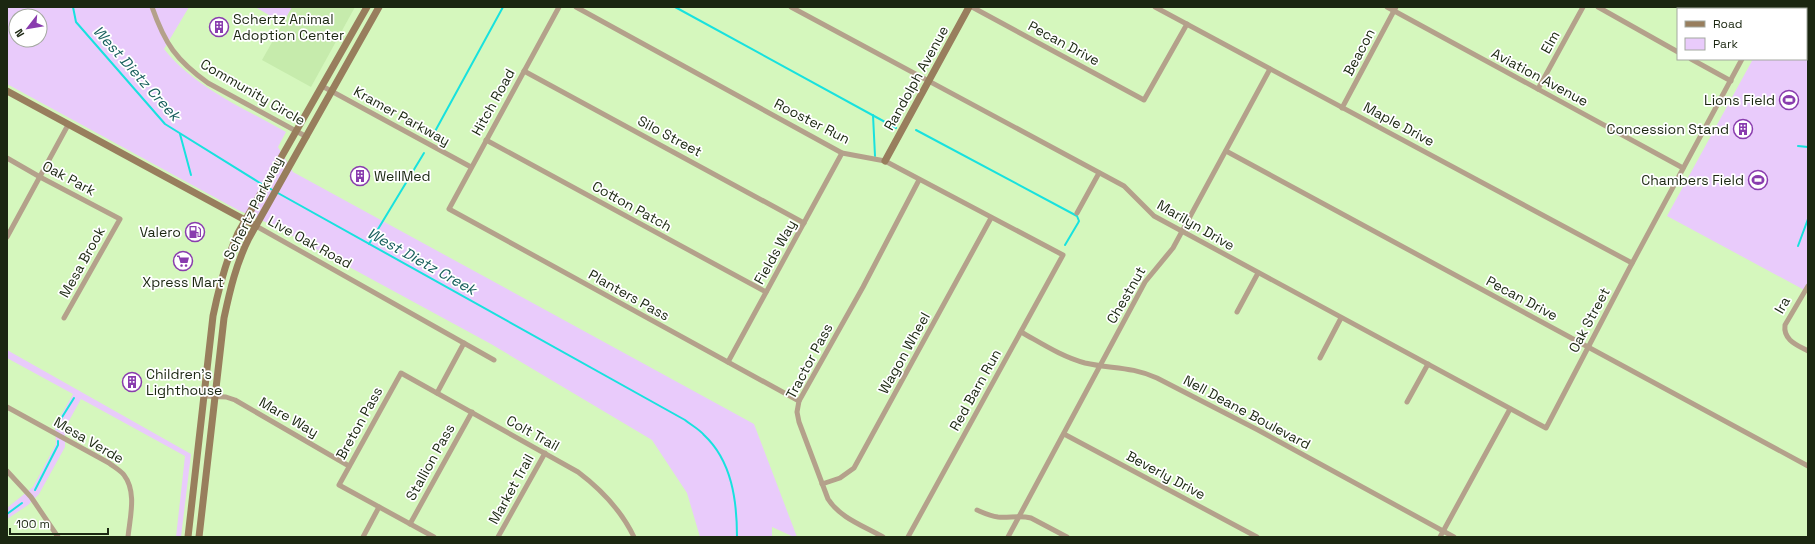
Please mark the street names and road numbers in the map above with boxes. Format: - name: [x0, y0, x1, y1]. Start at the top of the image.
- street label: Pecan Drive: [1025, 17, 1103, 69]
- street label: Randolph Avenue: [880, 22, 952, 134]
- street label: Beacon: [1339, 25, 1379, 79]
- street label: Elm: [1536, 27, 1564, 57]
- street label: Aviation Avenue: [1488, 44, 1592, 110]
- street label: Community Circle: [197, 55, 309, 129]
- street label: Hitch Road: [467, 65, 519, 139]
- street label: Kramer Parkway: [351, 82, 453, 150]
- street label: Rooster Run: [771, 94, 853, 148]
- street label: Maple Drive: [1360, 98, 1438, 150]
- street label: Silo Street: [635, 112, 705, 160]
- street label: Schertz Parkway: [219, 154, 287, 262]
- street label: Oak Park: [39, 157, 99, 200]
- street label: Cotton Patch: [589, 177, 675, 235]
- street label: Marilyn Drive: [1154, 196, 1238, 254]
- street label: Live Oak Road: [265, 212, 355, 272]
- street label: Fields Way: [750, 217, 800, 287]
- street label: Mesa Brook: [55, 223, 109, 301]
- street label: Chestnut: [1102, 263, 1150, 327]
- street label: Planters Pass: [585, 265, 673, 325]
- street label: Pecan Drive: [1483, 272, 1561, 324]
- street label: Oak Street: [1564, 284, 1614, 356]
- street label: Ira: [1770, 293, 1794, 317]
- street label: Wagon Wheel: [874, 309, 934, 397]
- street label: Tractor Pass: [782, 320, 836, 402]
- street label: Red Barn Run: [945, 346, 1005, 434]
- street label: Nell Deane Boulevard: [1180, 371, 1314, 453]
- street label: Breton Pass: [332, 384, 386, 462]
- street label: Mare Way: [256, 393, 322, 441]
- street label: Colt Trail: [503, 411, 563, 455]
- street label: Mesa Verde: [51, 413, 127, 467]
- street label: Stallion Pass: [401, 420, 459, 504]
- street label: Beverly Drive: [1123, 447, 1209, 503]
- street label: Market Trail: [484, 451, 538, 527]

